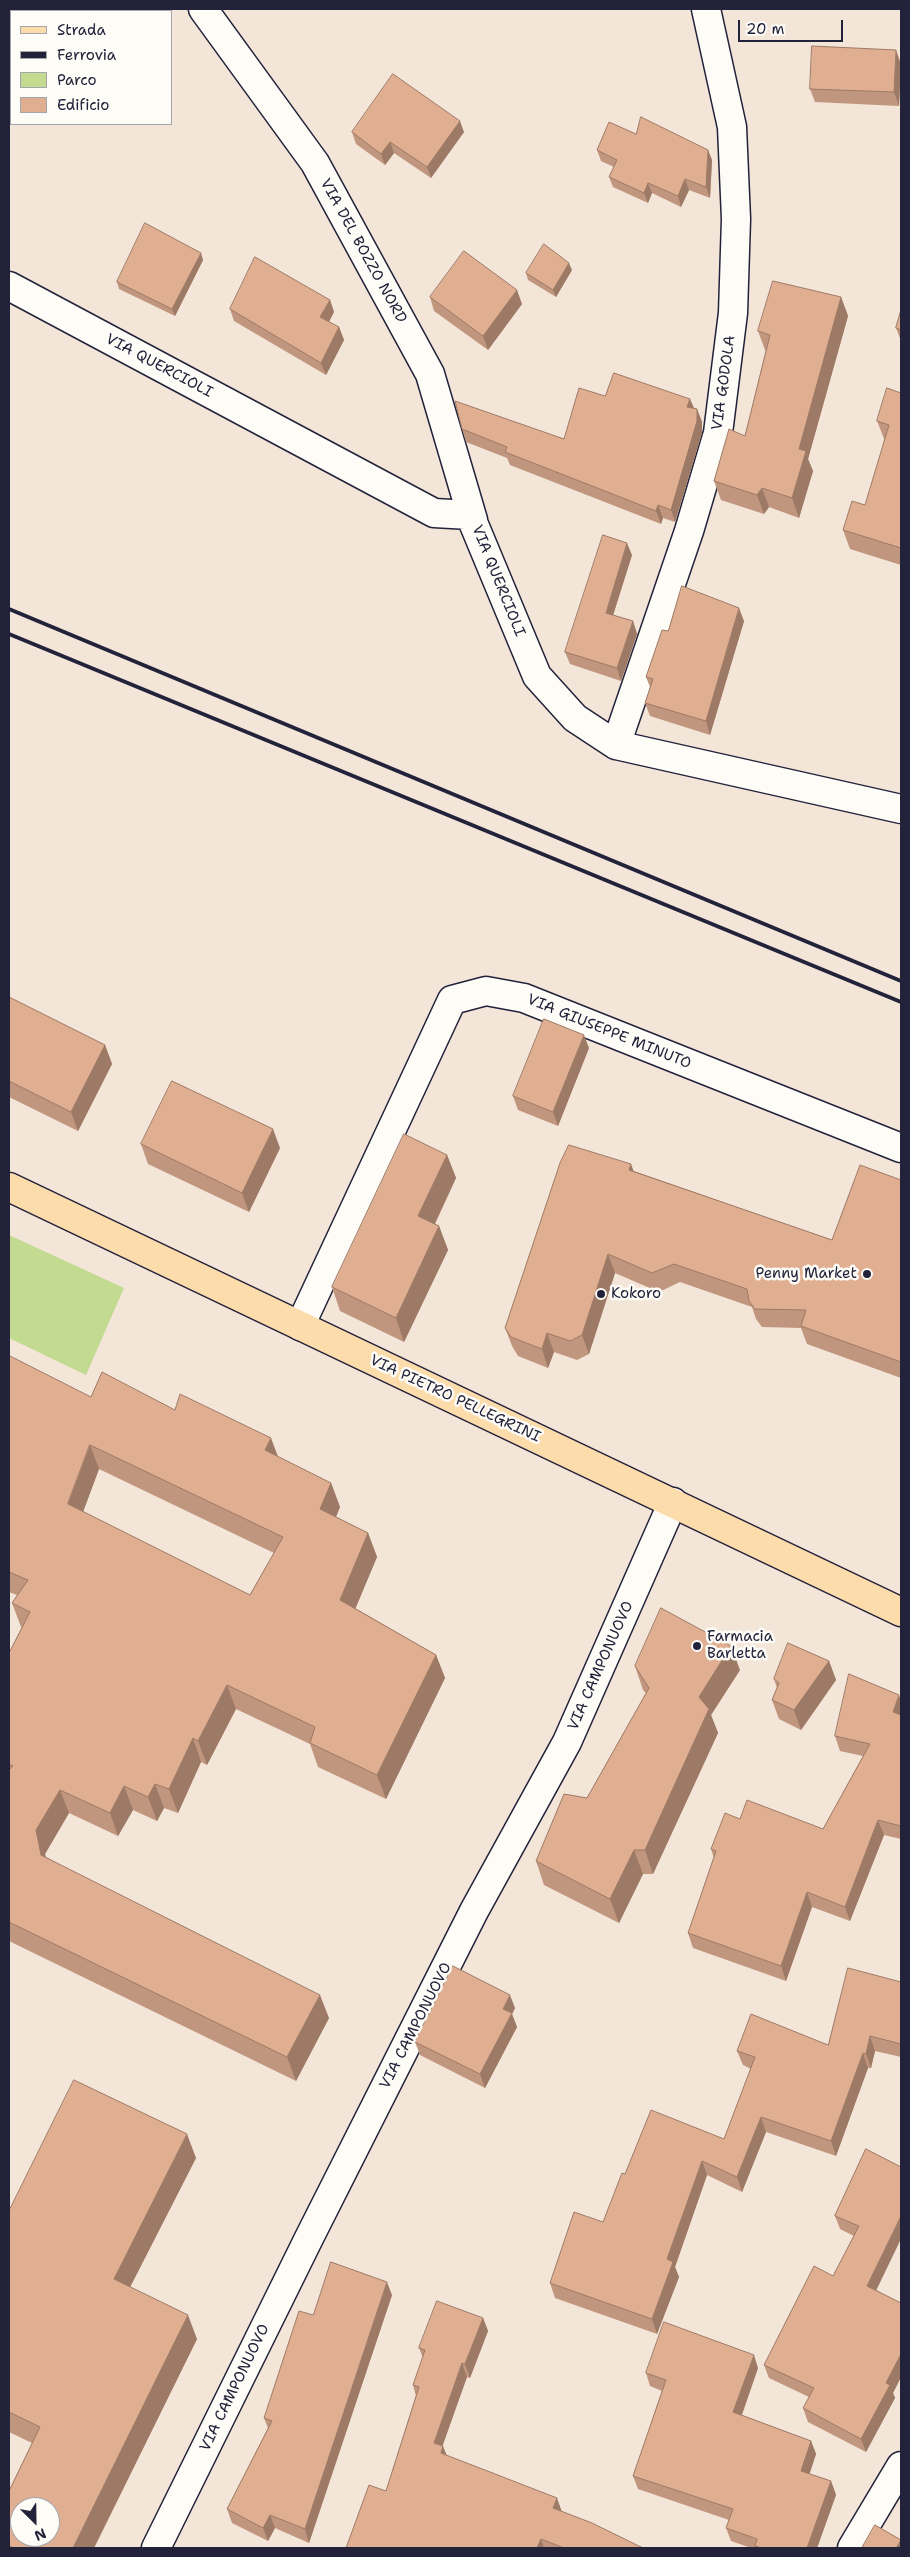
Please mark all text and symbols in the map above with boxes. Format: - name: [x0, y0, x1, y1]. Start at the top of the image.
- legend: [10, 10, 172, 125]
- scale bar: [740, 10, 845, 42]
- text: 20 m: [746, 19, 785, 39]
- text: Strada: [57, 20, 106, 40]
- text: Ferrovia: [57, 45, 116, 65]
- text: Parco: [57, 70, 97, 90]
- text: Edificio: [57, 95, 109, 115]
- street label: VIA DEL BOZZO NORD: [316, 176, 410, 326]
- street label: VIA QUERCIOLI: [102, 330, 216, 402]
- street label: VIA GODOLA: [708, 335, 740, 431]
- street label: VIA QUERCIOLI: [467, 523, 529, 639]
- street label: VIA GIUSEPPE MINUTO: [524, 991, 694, 1073]
- place label: Penny Market: [756, 1265, 857, 1283]
- marker: Penny Market: [861, 1268, 873, 1280]
- place label: Kokoro: [611, 1285, 661, 1303]
- marker: Kokoro: [595, 1288, 607, 1300]
- street label: VIA PIETRO PELLEGRINI: [367, 1351, 543, 1447]
- street label: VIA CAMPONUOVO: [564, 1599, 638, 1733]
- place label: Farmacia Barletta: [707, 1628, 773, 1663]
- marker: Farmacia Barletta: [691, 1640, 703, 1652]
- street label: VIA CAMPONUOVO: [376, 1960, 456, 2092]
- street label: VIA CAMPONUOVO: [196, 2321, 274, 2455]
- north arrow: [10, 2497, 60, 2547]
- text: N: [32, 2524, 49, 2545]

